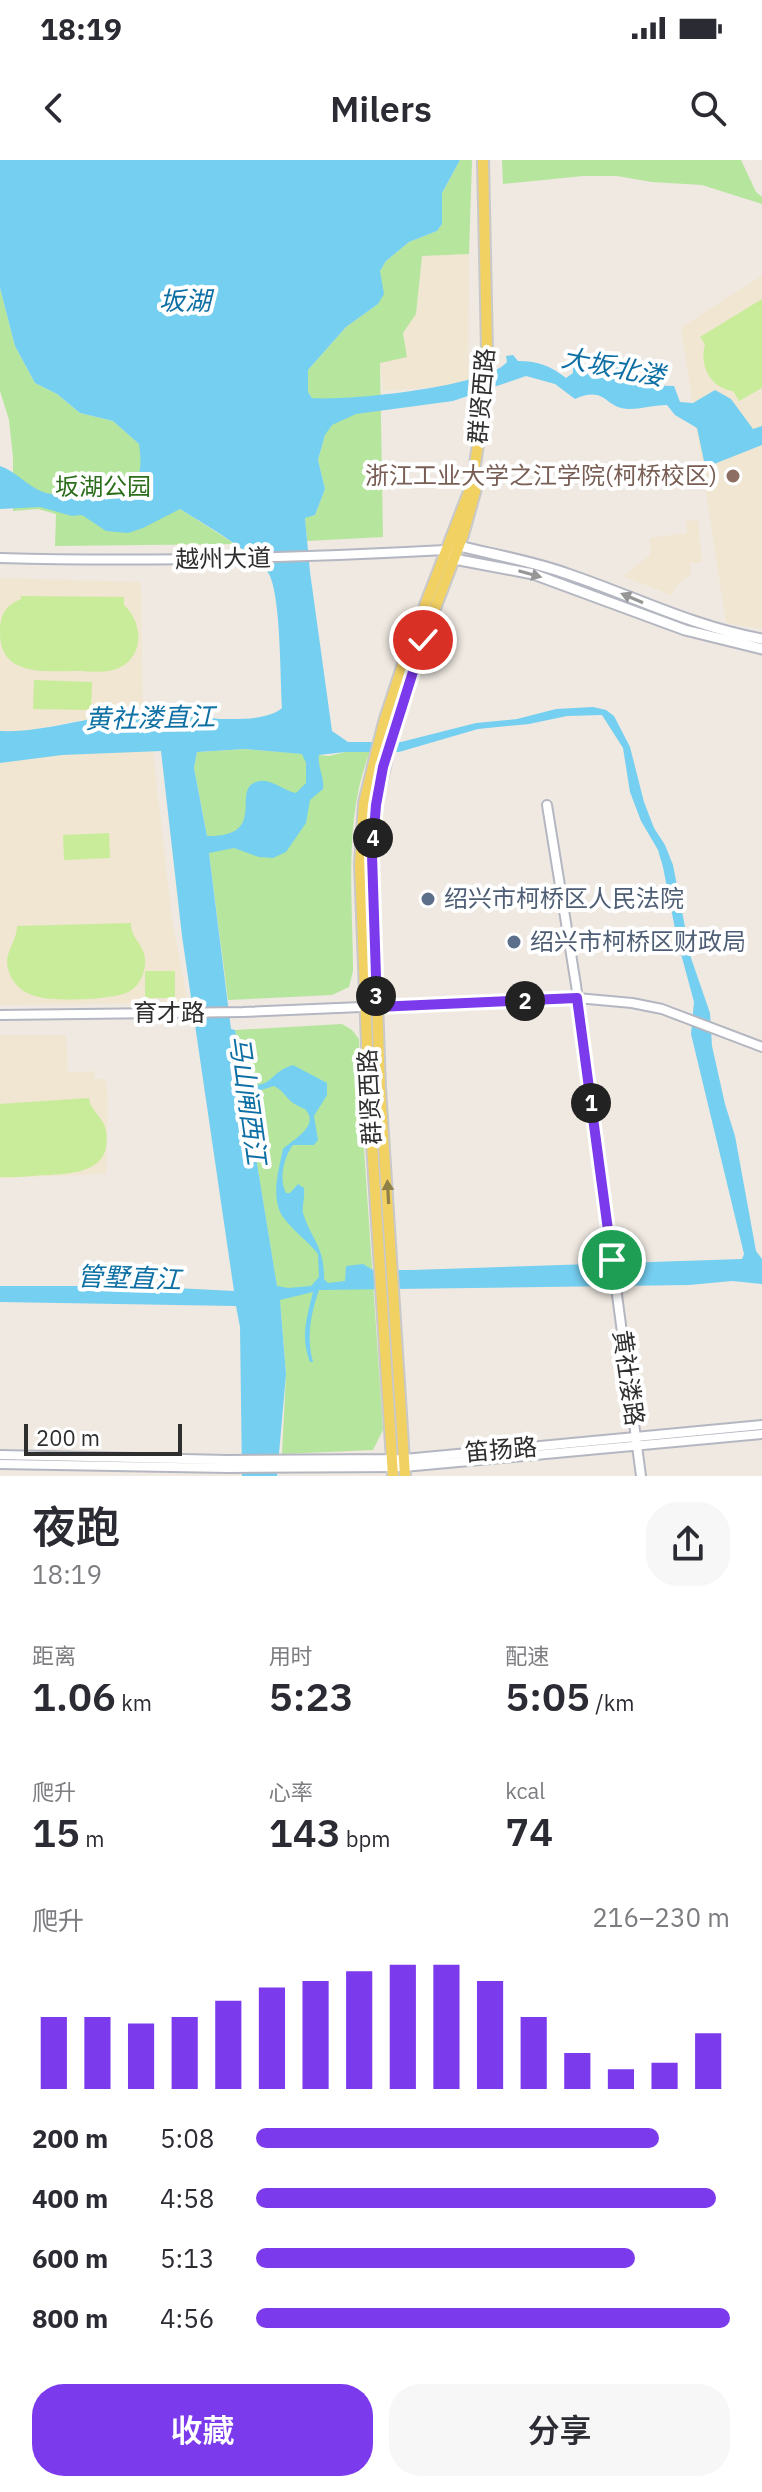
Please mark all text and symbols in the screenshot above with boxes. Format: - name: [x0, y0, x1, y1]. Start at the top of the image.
- text: 18:19: [40, 9, 122, 48]
- text: Milers: [330, 85, 432, 132]
- icon: back: [32, 86, 76, 130]
- icon: search: [686, 86, 730, 130]
- water label: 坂湖: [159, 283, 215, 317]
- water label: 大坂北溇: [559, 339, 670, 393]
- street label: 群贤西路: [461, 347, 501, 445]
- place label: 浙江工业大学之江学院(柯桥校区): [365, 459, 717, 491]
- marker: 浙江工业大学之江学院(柯桥校区): [724, 467, 742, 485]
- park label: 坂湖公园: [55, 470, 151, 502]
- street label: 越州大道: [175, 541, 271, 575]
- one-way arrow: [518, 569, 543, 581]
- one-way arrow: [620, 591, 643, 604]
- pin: [389, 606, 457, 674]
- icon: check: [401, 618, 445, 662]
- water label: 黄社溇直江: [85, 699, 218, 735]
- pin: 4: [353, 818, 393, 858]
- text: 4: [366, 823, 380, 852]
- place label: 绍兴市柯桥区人民法院: [444, 882, 684, 914]
- marker: 绍兴市柯桥区人民法院: [419, 890, 437, 908]
- place label: 绍兴市柯桥区财政局: [530, 925, 746, 957]
- marker: 绍兴市柯桥区财政局: [505, 933, 523, 951]
- pin: 3: [356, 976, 396, 1016]
- text: 3: [369, 981, 383, 1010]
- pin: 2: [505, 981, 545, 1021]
- text: 2: [518, 986, 532, 1015]
- street label: 育才路: [133, 996, 205, 1028]
- water label: 马山闸西江: [223, 1033, 275, 1170]
- street label: 群贤西路: [351, 1048, 387, 1146]
- pin: 1: [571, 1083, 611, 1123]
- text: 1: [584, 1088, 598, 1117]
- one-way arrow: [381, 1179, 394, 1204]
- pin: [578, 1226, 646, 1294]
- icon: arrive: [590, 1238, 634, 1282]
- water label: 管墅直江: [76, 1258, 185, 1296]
- street label: 黄社溇路: [606, 1328, 652, 1428]
- scale bar: [24, 1420, 182, 1456]
- text: 200 m: [36, 1423, 100, 1452]
- street label: 笛扬路: [464, 1430, 538, 1468]
- text: 夜跑: [32, 1498, 120, 1555]
- button: share: [646, 1502, 730, 1586]
- text: 18:19: [32, 1557, 102, 1591]
- text: 距离: [32, 1641, 76, 1670]
- text: 用时: [269, 1641, 313, 1670]
- text: 配速: [505, 1641, 549, 1670]
- text: 1.06: [32, 1670, 116, 1722]
- text: 5:23: [269, 1670, 353, 1722]
- text: 5:05: [505, 1670, 590, 1722]
- text: km: [116, 1688, 152, 1717]
- text: /km: [590, 1688, 635, 1717]
- text: kcal: [505, 1776, 545, 1805]
- text: 爬升: [32, 1777, 76, 1806]
- text: 心率: [269, 1777, 313, 1806]
- text: 74: [505, 1805, 553, 1857]
- text: 15: [32, 1806, 80, 1858]
- text: 143: [269, 1806, 341, 1858]
- text: m: [80, 1824, 104, 1853]
- text: bpm: [341, 1824, 391, 1853]
- text: 216–230 m: [592, 1900, 730, 1934]
- text: 爬升: [32, 1903, 84, 1937]
- text: 200 m: [32, 2121, 108, 2155]
- text: 5:08: [160, 2121, 214, 2155]
- text: 400 m: [32, 2181, 108, 2215]
- text: 4:58: [160, 2181, 214, 2215]
- text: 600 m: [32, 2241, 108, 2275]
- text: 5:13: [160, 2241, 214, 2275]
- text: 800 m: [32, 2301, 108, 2335]
- text: 4:56: [160, 2301, 214, 2335]
- button: 收藏: [32, 2384, 373, 2476]
- button: 分享: [389, 2384, 730, 2476]

